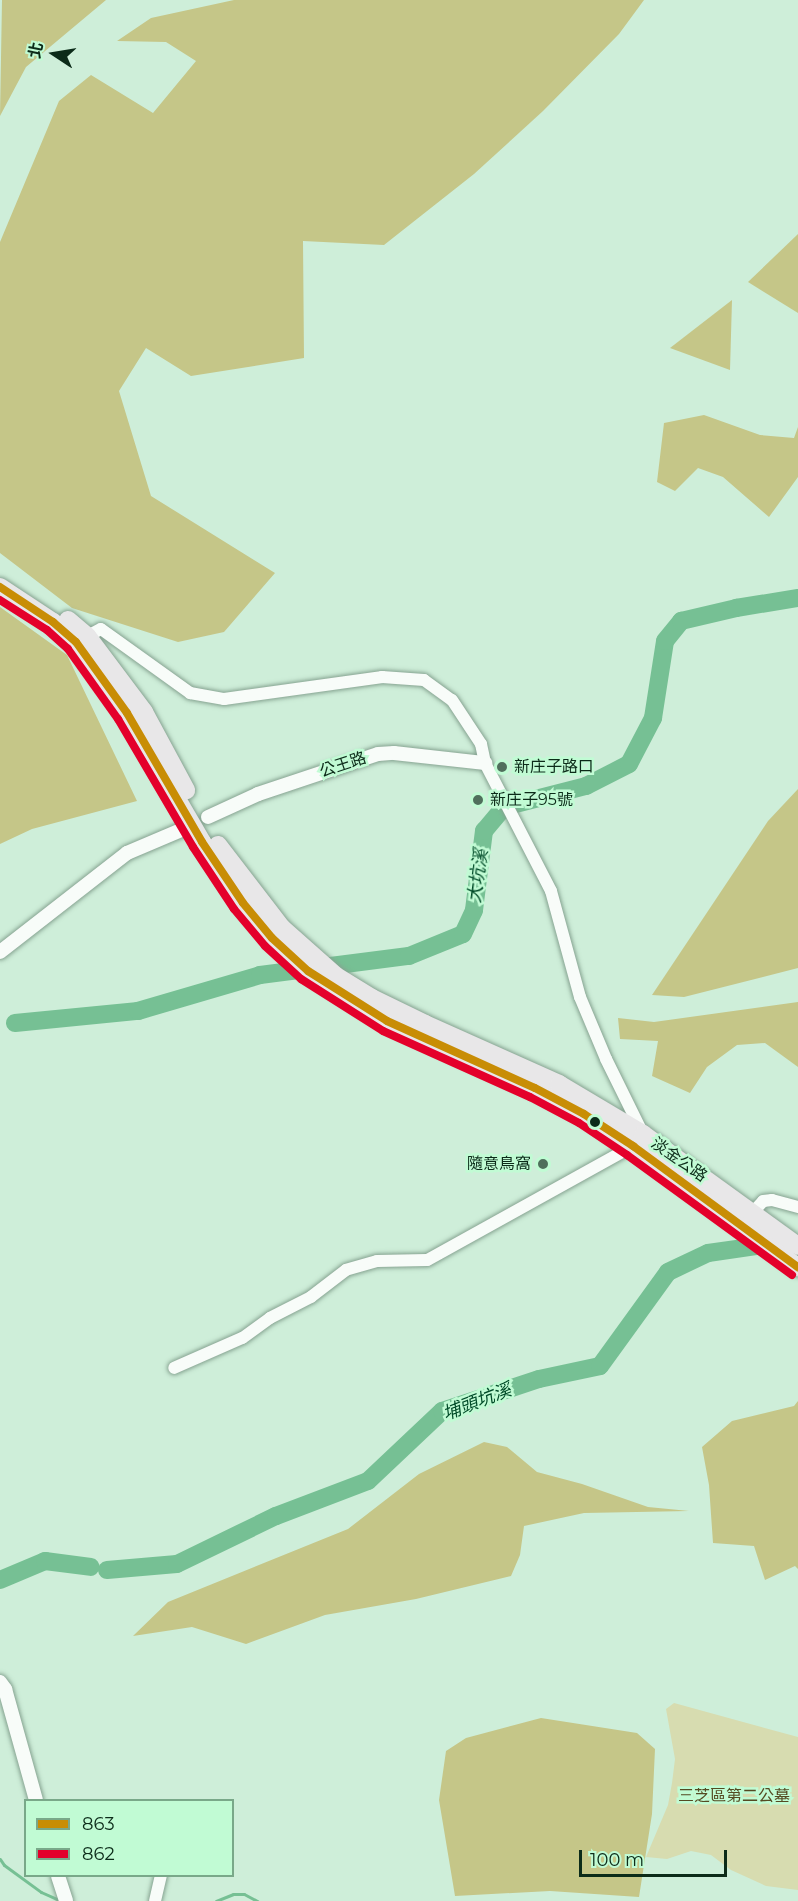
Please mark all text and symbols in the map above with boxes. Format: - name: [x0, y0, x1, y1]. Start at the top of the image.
- north arrow: [24, 24, 84, 84]
- text: 北: [25, 40, 47, 60]
- street label: 公王路: [317, 748, 369, 782]
- place label: 新庄子路口: [514, 757, 594, 777]
- marker: 新庄子路口: [495, 760, 509, 774]
- place label: 新庄子95號: [490, 790, 573, 810]
- marker: 新庄子95號: [471, 793, 485, 807]
- water label: 大坑溪: [464, 848, 492, 904]
- unlabelled marker: [589, 1116, 601, 1128]
- street label: 淡金公路: [647, 1134, 711, 1186]
- place label: 隨意鳥窩: [467, 1154, 531, 1174]
- marker: 隨意鳥窩: [536, 1157, 550, 1171]
- water label: 埔頭坑溪: [440, 1379, 514, 1425]
- park label: 三芝區第二公墓: [678, 1786, 790, 1806]
- legend: [24, 1799, 234, 1877]
- text: 863: [82, 1813, 115, 1835]
- scale bar: [582, 1838, 730, 1876]
- text: 862: [82, 1843, 115, 1865]
- text: 100 m: [590, 1849, 644, 1871]

